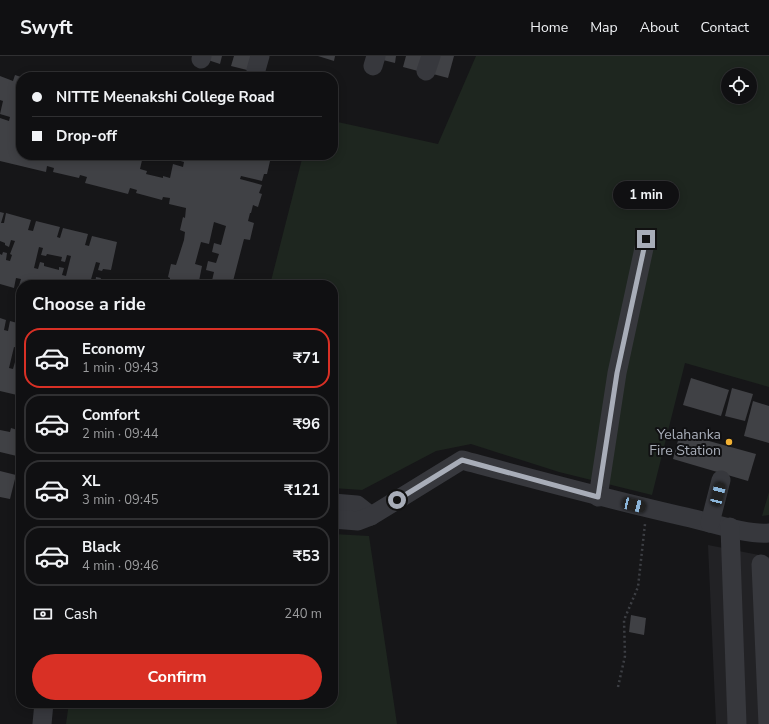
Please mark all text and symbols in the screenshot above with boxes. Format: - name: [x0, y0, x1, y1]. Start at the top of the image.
- text: Swyft: [20, 15, 73, 41]
- text: Home: [530, 18, 568, 37]
- text: Map: [590, 18, 618, 37]
- text: About: [640, 18, 679, 37]
- text: Contact: [701, 18, 749, 37]
- map controls: [721, 68, 757, 104]
- button: locate: [721, 68, 757, 104]
- text: NITTE Meenakshi College Road: [56, 87, 275, 107]
- text: Drop-off: [56, 126, 117, 146]
- callout: 1 min: [613, 181, 679, 209]
- text: 1 min: [629, 186, 663, 204]
- route end: [637, 230, 655, 248]
- text: Choose a ride: [32, 292, 146, 316]
- text: Economy: [82, 339, 145, 359]
- icon: car: [34, 340, 70, 376]
- text: ₹71: [293, 348, 320, 368]
- text: 1 min · 09:43: [82, 359, 158, 377]
- text: Comfort: [82, 405, 139, 425]
- icon: car: [34, 406, 70, 442]
- text: ₹96: [293, 414, 320, 434]
- text: 2 min · 09:44: [82, 425, 158, 443]
- place label: Yelahanka Fire Station: [649, 425, 721, 460]
- marker: Yelahanka Fire Station: [724, 437, 734, 447]
- text: XL: [82, 471, 101, 491]
- icon: car: [34, 472, 70, 508]
- text: ₹121: [284, 480, 320, 500]
- car: [709, 481, 727, 507]
- text: 3 min · 09:45: [82, 491, 158, 509]
- route start: [388, 491, 406, 509]
- car: [621, 496, 647, 514]
- text: Black: [82, 537, 120, 557]
- icon: car: [34, 538, 70, 574]
- text: ₹53: [293, 546, 320, 566]
- text: 4 min · 09:46: [82, 557, 158, 575]
- icon: cash: [32, 603, 54, 625]
- text: Cash: [64, 604, 98, 624]
- text: 240 m: [284, 605, 322, 623]
- button: Confirm: [32, 654, 322, 700]

